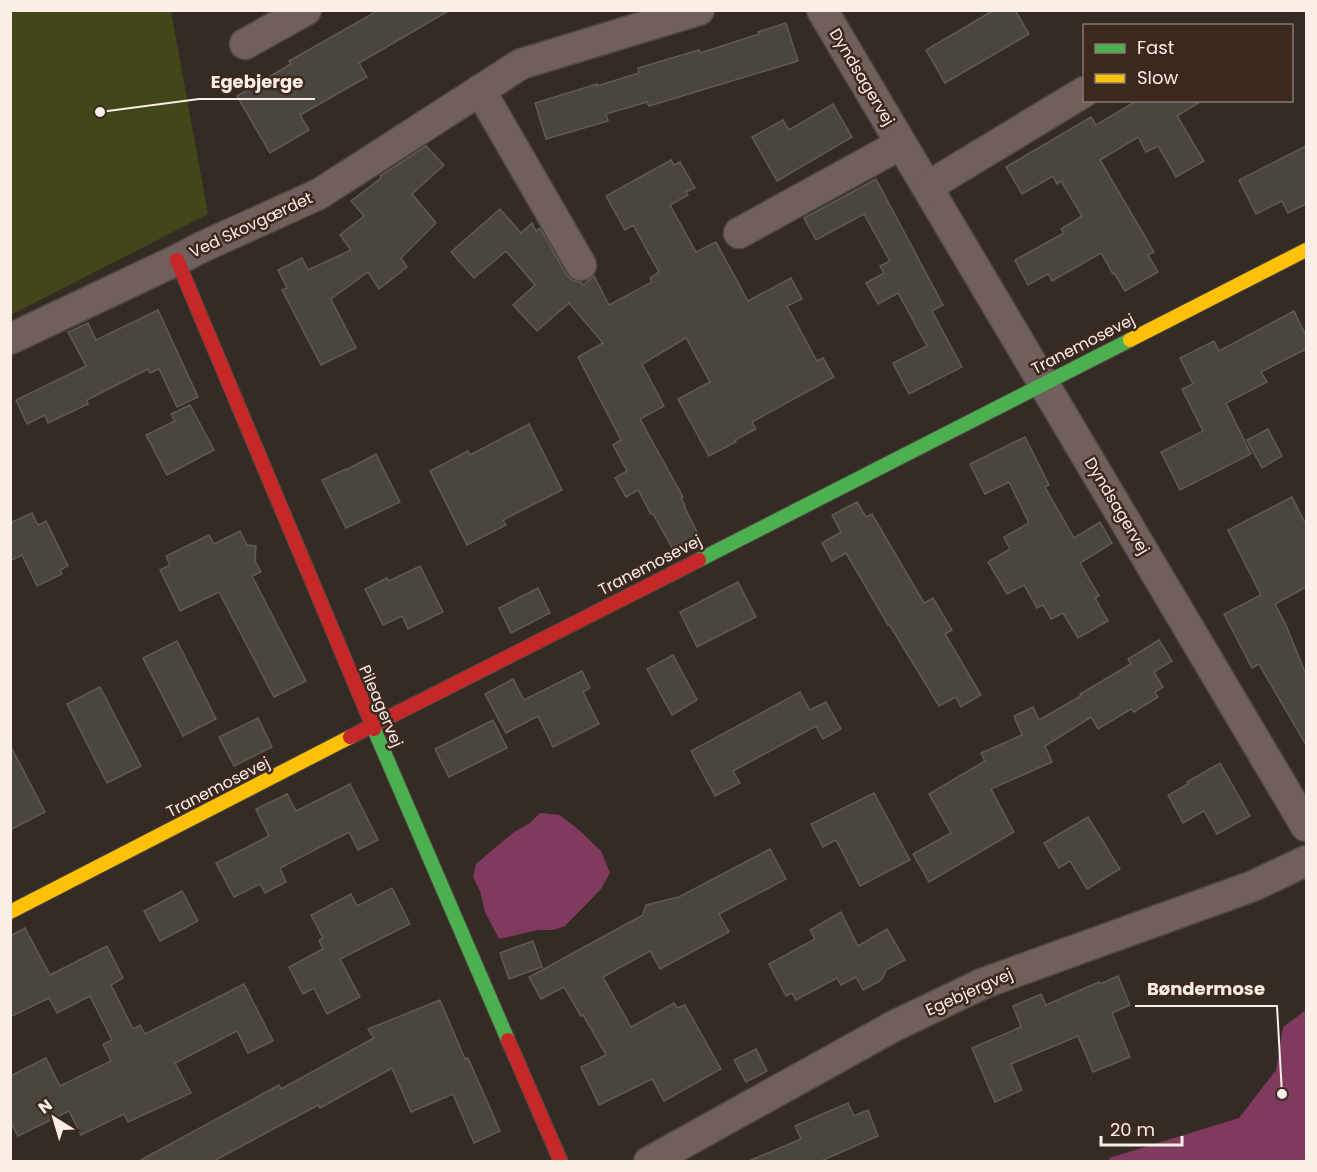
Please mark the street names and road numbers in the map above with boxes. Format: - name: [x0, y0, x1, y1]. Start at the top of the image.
- street label: Dyndsagervej: [824, 24, 900, 130]
- street label: Ved Skovgærdet: [186, 186, 317, 264]
- street label: Tranemosevej: [1027, 308, 1139, 380]
- street label: Dyndsagervej: [1079, 453, 1155, 559]
- street label: Tranemosevej: [594, 529, 706, 601]
- street label: Pileagervej: [353, 661, 409, 751]
- street label: Tranemosevej: [162, 751, 274, 823]
- street label: Egebjergvej: [922, 963, 1016, 1021]

